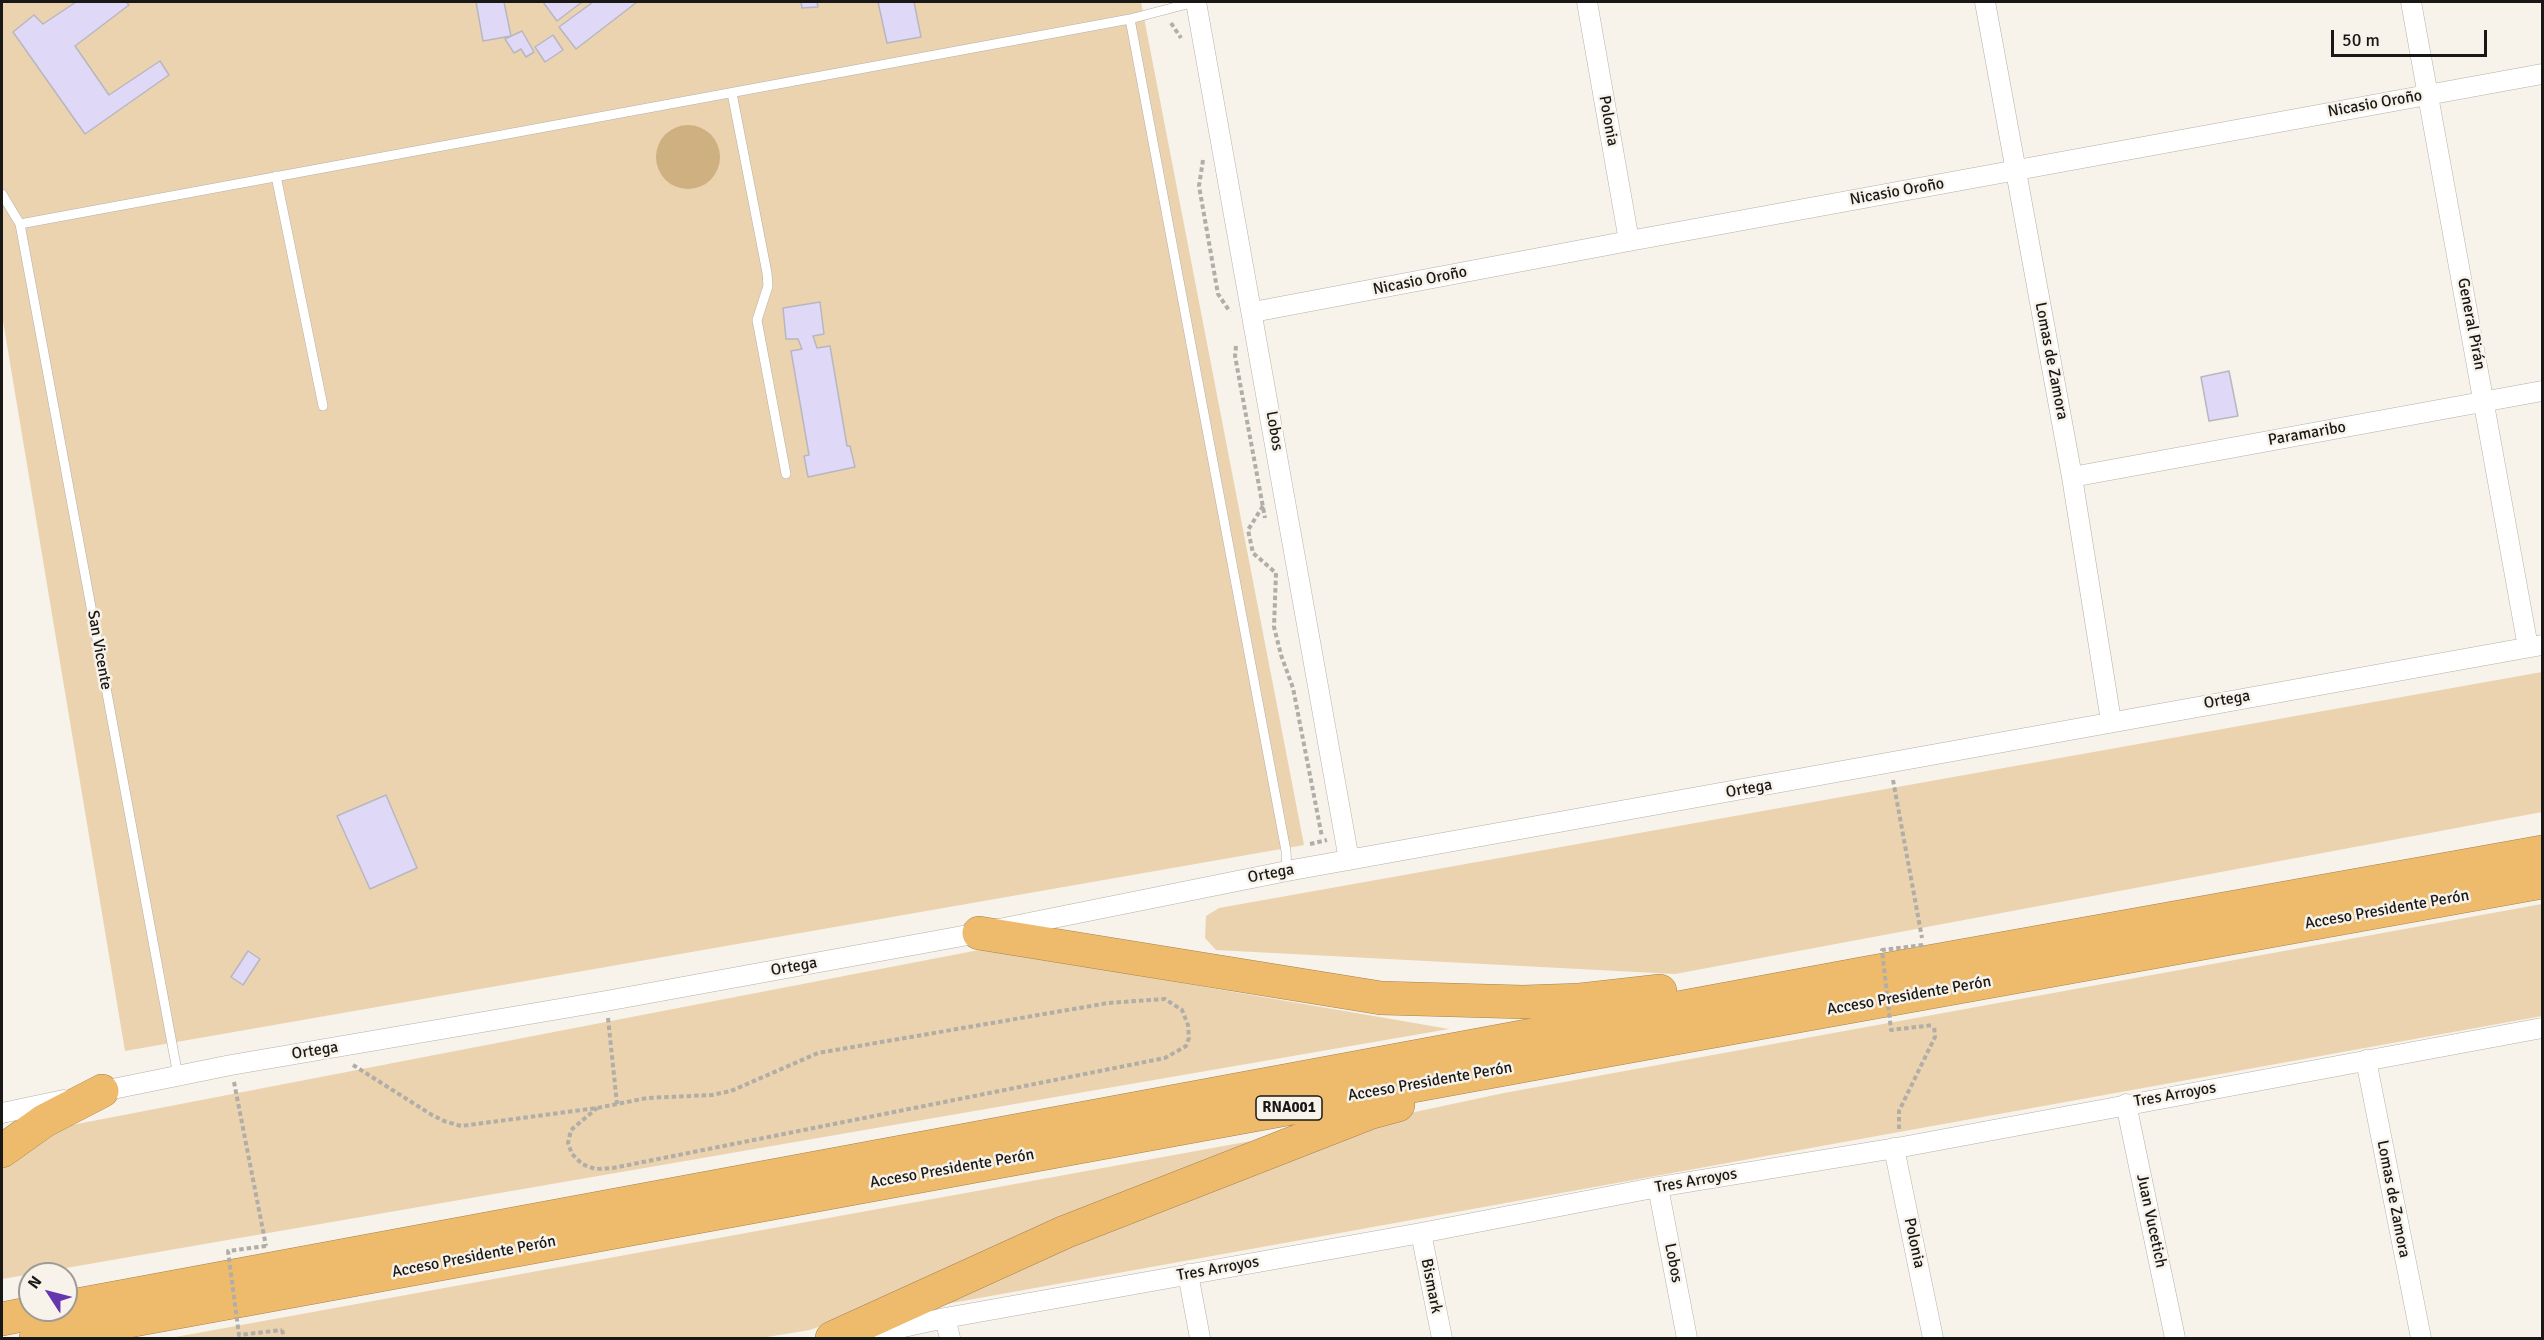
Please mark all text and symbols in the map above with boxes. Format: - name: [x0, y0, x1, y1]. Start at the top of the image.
- scale bar: [2334, 18, 2490, 56]
- text: 50 m: [2342, 29, 2380, 51]
- street label: Nicasio Oroño: [2326, 86, 2424, 122]
- street label: Polonia: [1594, 94, 1622, 148]
- street label: Nicasio Oroño: [1848, 174, 1946, 210]
- street label: Nicasio Oroño: [1371, 262, 1469, 300]
- street label: General Pirán: [2453, 276, 2489, 372]
- street label: Lomas de Zamora: [2030, 301, 2072, 421]
- street label: Lobos: [1261, 410, 1287, 452]
- street label: Paramaribo: [2267, 418, 2347, 450]
- street label: San Vicente: [83, 609, 115, 691]
- street label: Ortega: [2202, 686, 2252, 714]
- street label: Ortega: [1724, 775, 1774, 803]
- street label: Ortega: [1246, 860, 1296, 888]
- street label: Acceso Presidente Perón: [2303, 886, 2471, 934]
- street label: Ortega: [769, 953, 819, 981]
- street label: Acceso Presidente Perón: [1825, 972, 1993, 1020]
- street label: Ortega: [290, 1038, 340, 1064]
- street label: Acceso Presidente Perón: [1346, 1058, 1514, 1106]
- street label: Tres Arroyos: [2132, 1078, 2218, 1112]
- road number: RNA001: [1256, 1096, 1322, 1120]
- street label: Lomas de Zamora: [2372, 1139, 2414, 1259]
- street label: Acceso Presidente Perón: [868, 1145, 1036, 1193]
- street label: Tres Arroyos: [1653, 1164, 1739, 1198]
- street label: Juan Vucetich: [2132, 1172, 2170, 1270]
- street label: Polonia: [1899, 1216, 1929, 1270]
- street label: Acceso Presidente Perón: [390, 1232, 558, 1282]
- street label: Lobos: [1660, 1242, 1686, 1284]
- street label: Tres Arroyos: [1175, 1252, 1261, 1286]
- street label: Bismark: [1416, 1257, 1446, 1315]
- north arrow: [18, 1262, 78, 1322]
- text: N: [24, 1272, 46, 1293]

